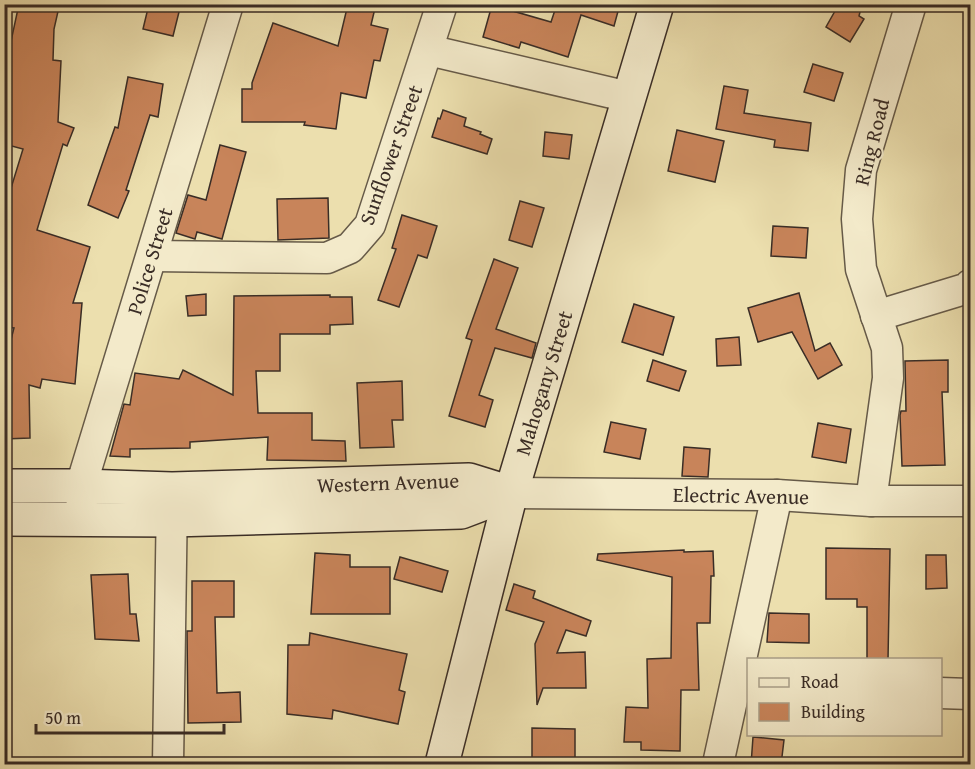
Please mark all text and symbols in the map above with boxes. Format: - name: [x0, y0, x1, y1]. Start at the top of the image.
- street label: Sunflower Street: [351, 80, 430, 229]
- street label: Ring Road: [846, 94, 897, 189]
- street label: Police Street: [119, 203, 181, 318]
- street label: Mahogany Street: [507, 306, 580, 459]
- street label: Western Avenue: [316, 465, 460, 500]
- street label: Electric Avenue: [673, 479, 809, 512]
- legend: [747, 658, 942, 736]
- text: Road: [801, 668, 839, 695]
- scale bar: [36, 697, 224, 735]
- text: Building: [801, 698, 865, 725]
- text: 50 m: [45, 704, 81, 731]

